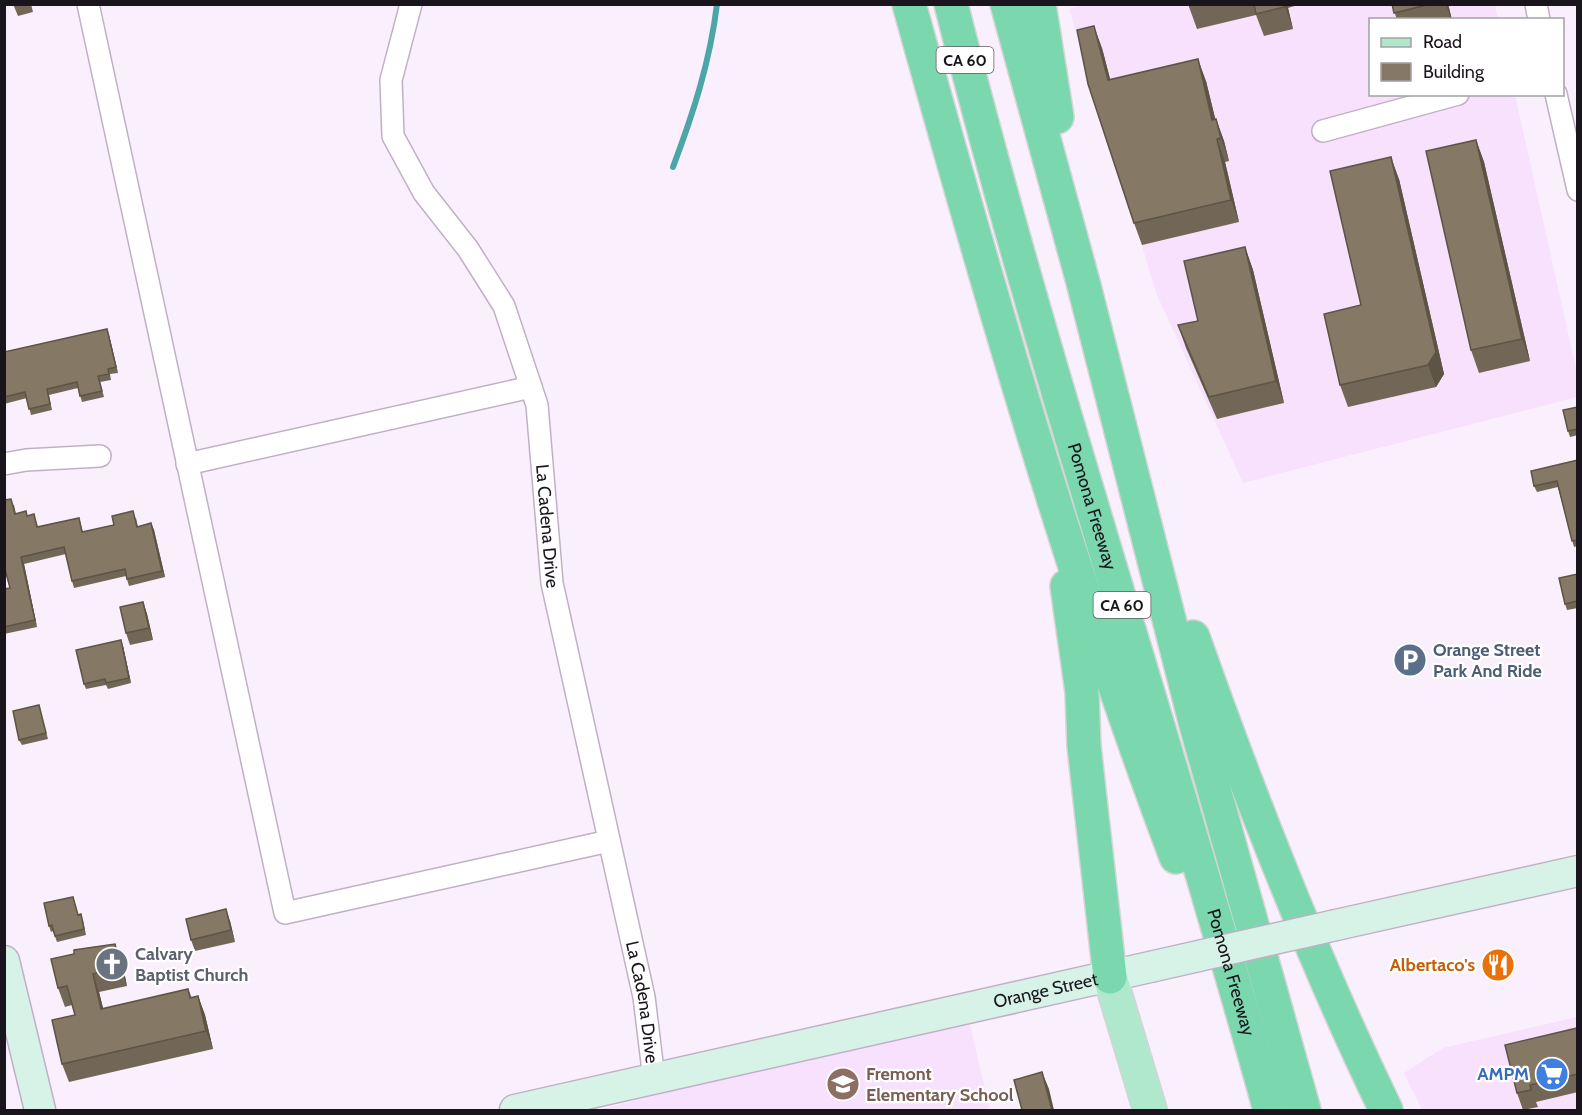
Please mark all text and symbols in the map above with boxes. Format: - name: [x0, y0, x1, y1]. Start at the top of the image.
- legend: [1369, 18, 1564, 96]
- text: Road: [1423, 31, 1462, 53]
- road number: CA 60: [936, 47, 994, 73]
- text: Building: [1423, 61, 1485, 83]
- street label: Pomona Freeway: [1063, 440, 1121, 573]
- street label: La Cadena Drive: [531, 463, 564, 590]
- road number: CA 60: [1094, 592, 1150, 618]
- place label: Orange Street Park And Ride: [1433, 639, 1542, 682]
- parking icon: Orange Street Park And Ride: [1392, 642, 1428, 678]
- street label: Pomona Freeway: [1202, 906, 1260, 1038]
- street label: La Cadena Drive: [621, 939, 663, 1065]
- place label: Calvary Baptist Church: [135, 943, 248, 986]
- church icon: Calvary Baptist Church: [94, 946, 130, 982]
- restaurant icon: Albertaco's: [1480, 947, 1516, 983]
- place label: Albertaco's: [1390, 954, 1475, 976]
- street label: Orange Street: [991, 968, 1100, 1013]
- supermarket icon: AMPM: [1534, 1056, 1570, 1092]
- place label: Fremont Elementary School: [866, 1063, 1014, 1106]
- place label: AMPM: [1477, 1063, 1529, 1085]
- school or university icon: Fremont Elementary School: [825, 1066, 861, 1102]

